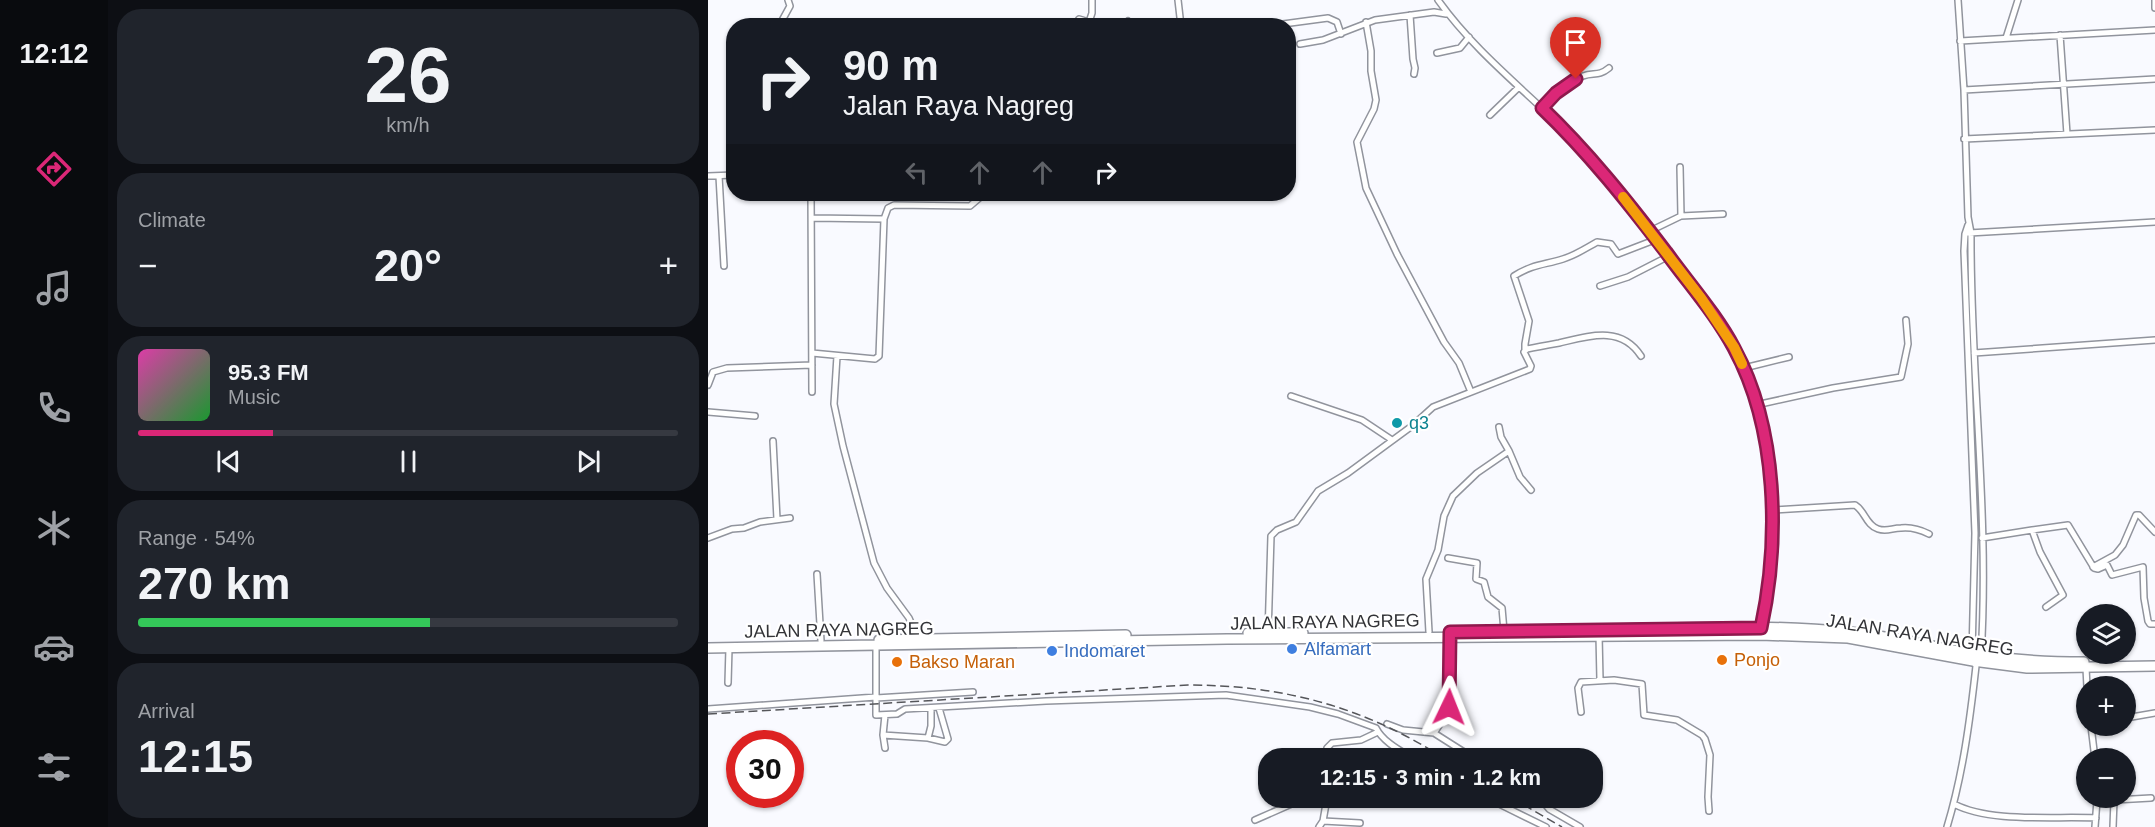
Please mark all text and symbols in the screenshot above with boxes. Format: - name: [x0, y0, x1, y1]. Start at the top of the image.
- pin: [1550, 17, 1601, 79]
- icon: arrive: [1559, 26, 1592, 59]
- text: 26: [365, 31, 451, 119]
- text: 12:12: [19, 39, 89, 69]
- icon: right: [744, 42, 822, 120]
- text: 90 m: [843, 42, 939, 89]
- text: Jalan Raya Nagreg: [843, 91, 1074, 121]
- text: km/h: [386, 114, 430, 136]
- icon: directions: [33, 148, 75, 190]
- icon: left: [900, 156, 933, 189]
- icon: ahead: [963, 156, 996, 189]
- icon: ahead: [1026, 156, 1059, 189]
- icon: right: [1089, 156, 1122, 189]
- text: Climate: [138, 209, 206, 231]
- text: 20°: [374, 240, 442, 291]
- text: −: [138, 247, 157, 284]
- text: +: [659, 247, 678, 284]
- icon: music: [33, 267, 75, 309]
- text: 95.3 FM: [228, 360, 309, 385]
- text: Music: [228, 386, 280, 408]
- icon: phone: [33, 387, 75, 429]
- place label: q3: [1409, 413, 1429, 433]
- marker: q3: [1390, 416, 1404, 430]
- icon: previous: [212, 445, 245, 478]
- icon: pause: [392, 445, 425, 478]
- icon: next: [572, 445, 605, 478]
- icon: climate: [33, 507, 75, 549]
- text: Range · 54%: [138, 527, 255, 549]
- text: 270 km: [138, 558, 291, 609]
- map controls: [2076, 604, 2136, 808]
- button: layers: [2076, 604, 2136, 664]
- street label: JALAN RAYA NAGREG: [1230, 610, 1420, 634]
- street label: JALAN RAYA NAGREG: [1825, 610, 2015, 660]
- street label: JALAN RAYA NAGREG: [744, 618, 934, 642]
- icon: car: [33, 626, 75, 668]
- place label: Alfamart: [1304, 639, 1371, 659]
- place label: Indomaret: [1064, 641, 1145, 661]
- marker: Alfamart: [1285, 642, 1299, 656]
- marker: Indomaret: [1045, 644, 1059, 658]
- place label: Ponjo: [1734, 650, 1780, 670]
- place label: Bakso Maran: [909, 652, 1015, 672]
- marker: Ponjo: [1715, 653, 1729, 667]
- marker: Bakso Maran: [890, 655, 904, 669]
- position arrow: [1417, 675, 1481, 739]
- button: +: [2076, 676, 2136, 736]
- text: Arrival: [138, 700, 195, 722]
- speed limit sign: 30: [726, 730, 804, 808]
- text: 12:15: [138, 731, 253, 782]
- icon: filters: [33, 746, 75, 788]
- button: −: [2076, 748, 2136, 808]
- text: 12:15 · 3 min · 1.2 km: [1320, 765, 1541, 790]

